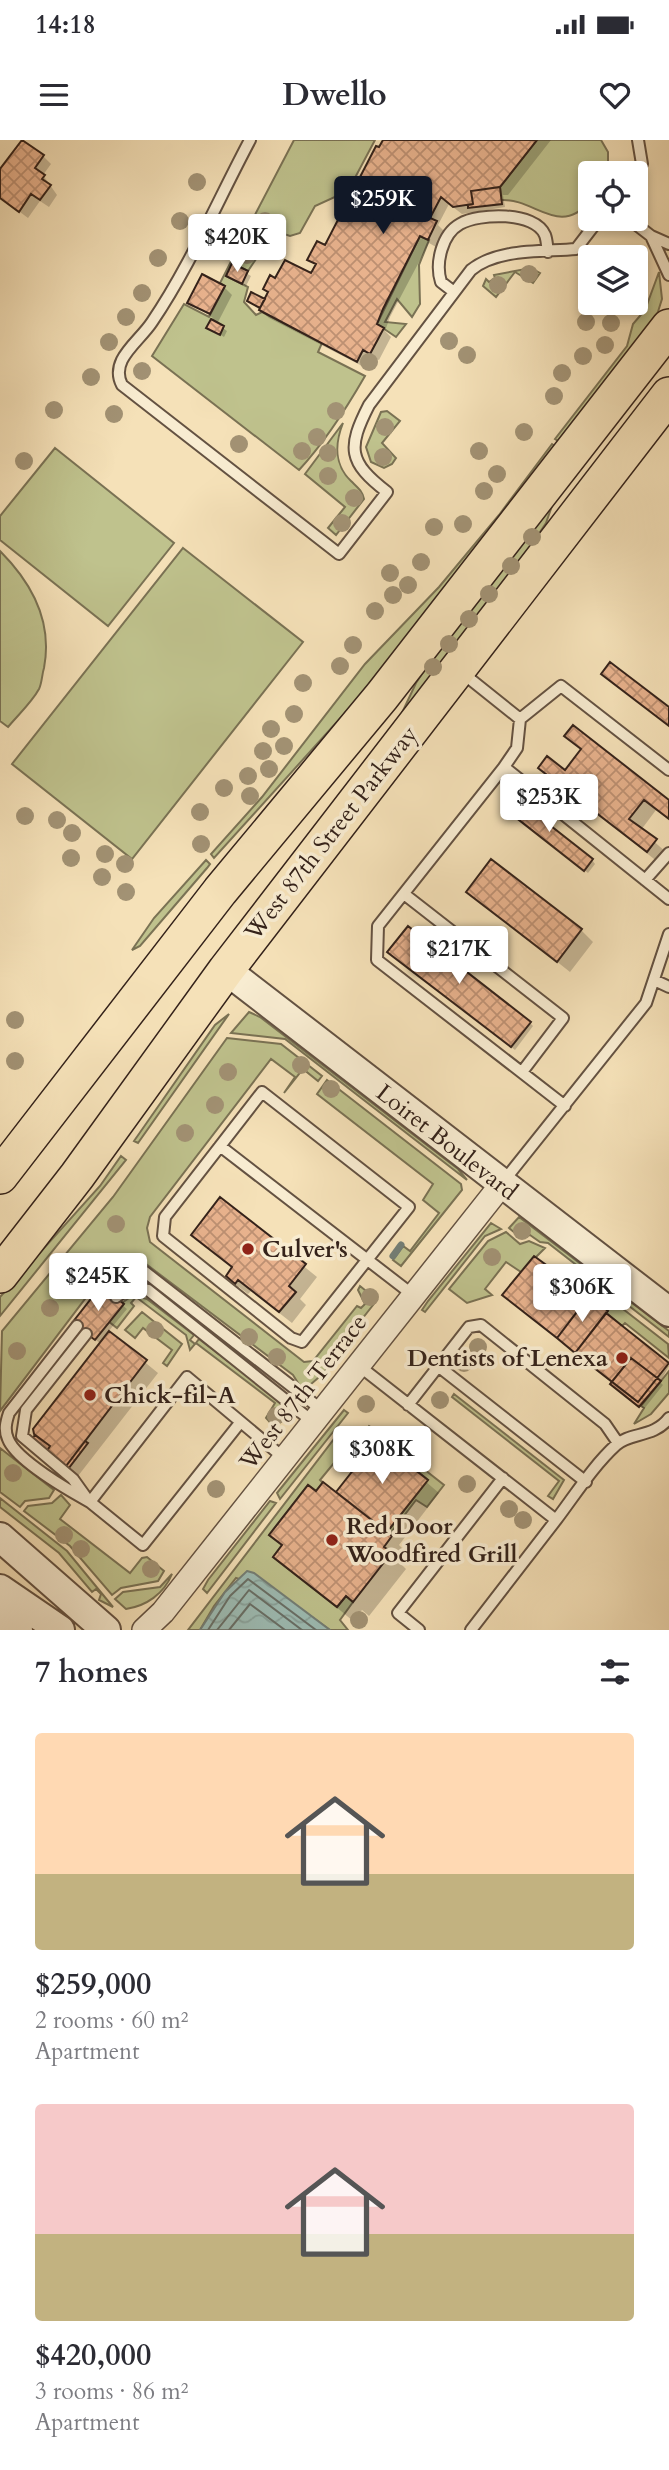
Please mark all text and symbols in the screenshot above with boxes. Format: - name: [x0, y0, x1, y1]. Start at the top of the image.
- text: 14:18: [35, 7, 96, 42]
- text: Dwello: [282, 73, 387, 117]
- icon: menu: [35, 76, 73, 114]
- icon: heart: [596, 76, 634, 114]
- map controls: [578, 161, 648, 315]
- button: locate: [578, 161, 648, 231]
- pin: $259K: [334, 176, 432, 236]
- text: $259K: [350, 183, 416, 214]
- pin: $420K: [188, 214, 286, 274]
- text: $420K: [204, 221, 270, 252]
- button: layers: [578, 245, 648, 315]
- street label: West 87th Street Parkway: [237, 719, 426, 948]
- pin: $253K: [500, 774, 598, 834]
- text: $253K: [516, 781, 582, 812]
- pin: $217K: [410, 926, 508, 986]
- text: $217K: [426, 933, 492, 964]
- street label: Loiret Boulevard: [369, 1077, 525, 1208]
- place label: Culver's: [262, 1233, 348, 1266]
- marker: Culver's: [240, 1241, 256, 1257]
- pin: $245K: [49, 1254, 147, 1313]
- text: $245K: [65, 1260, 131, 1291]
- pin: $306K: [533, 1264, 631, 1324]
- text: $306K: [549, 1271, 615, 1302]
- street label: West 87th Terrace: [231, 1307, 375, 1478]
- place label: Dentists of Lenexa: [407, 1342, 608, 1375]
- marker: Dentists of Lenexa: [614, 1350, 630, 1366]
- place label: Chick-fil-A: [104, 1379, 235, 1412]
- marker: Chick-fil-A: [82, 1387, 98, 1403]
- pin: $308K: [333, 1426, 431, 1486]
- text: $308K: [349, 1433, 415, 1464]
- place label: Red Door Woodfired Grill: [345, 1510, 518, 1571]
- marker: Red Door Woodfired Grill: [324, 1532, 340, 1548]
- text: 7 homes: [35, 1652, 148, 1693]
- icon: filters: [596, 1653, 634, 1691]
- icon: home: [272, 1778, 398, 1904]
- text: $259,000: [35, 1964, 151, 2005]
- text: 2 rooms · 60 m²: [35, 2005, 188, 2036]
- text: Apartment: [35, 2036, 139, 2067]
- icon: home: [272, 2149, 398, 2275]
- text: $420,000: [35, 2335, 151, 2376]
- text: 3 rooms · 86 m²: [35, 2376, 188, 2407]
- text: Apartment: [35, 2407, 139, 2438]

